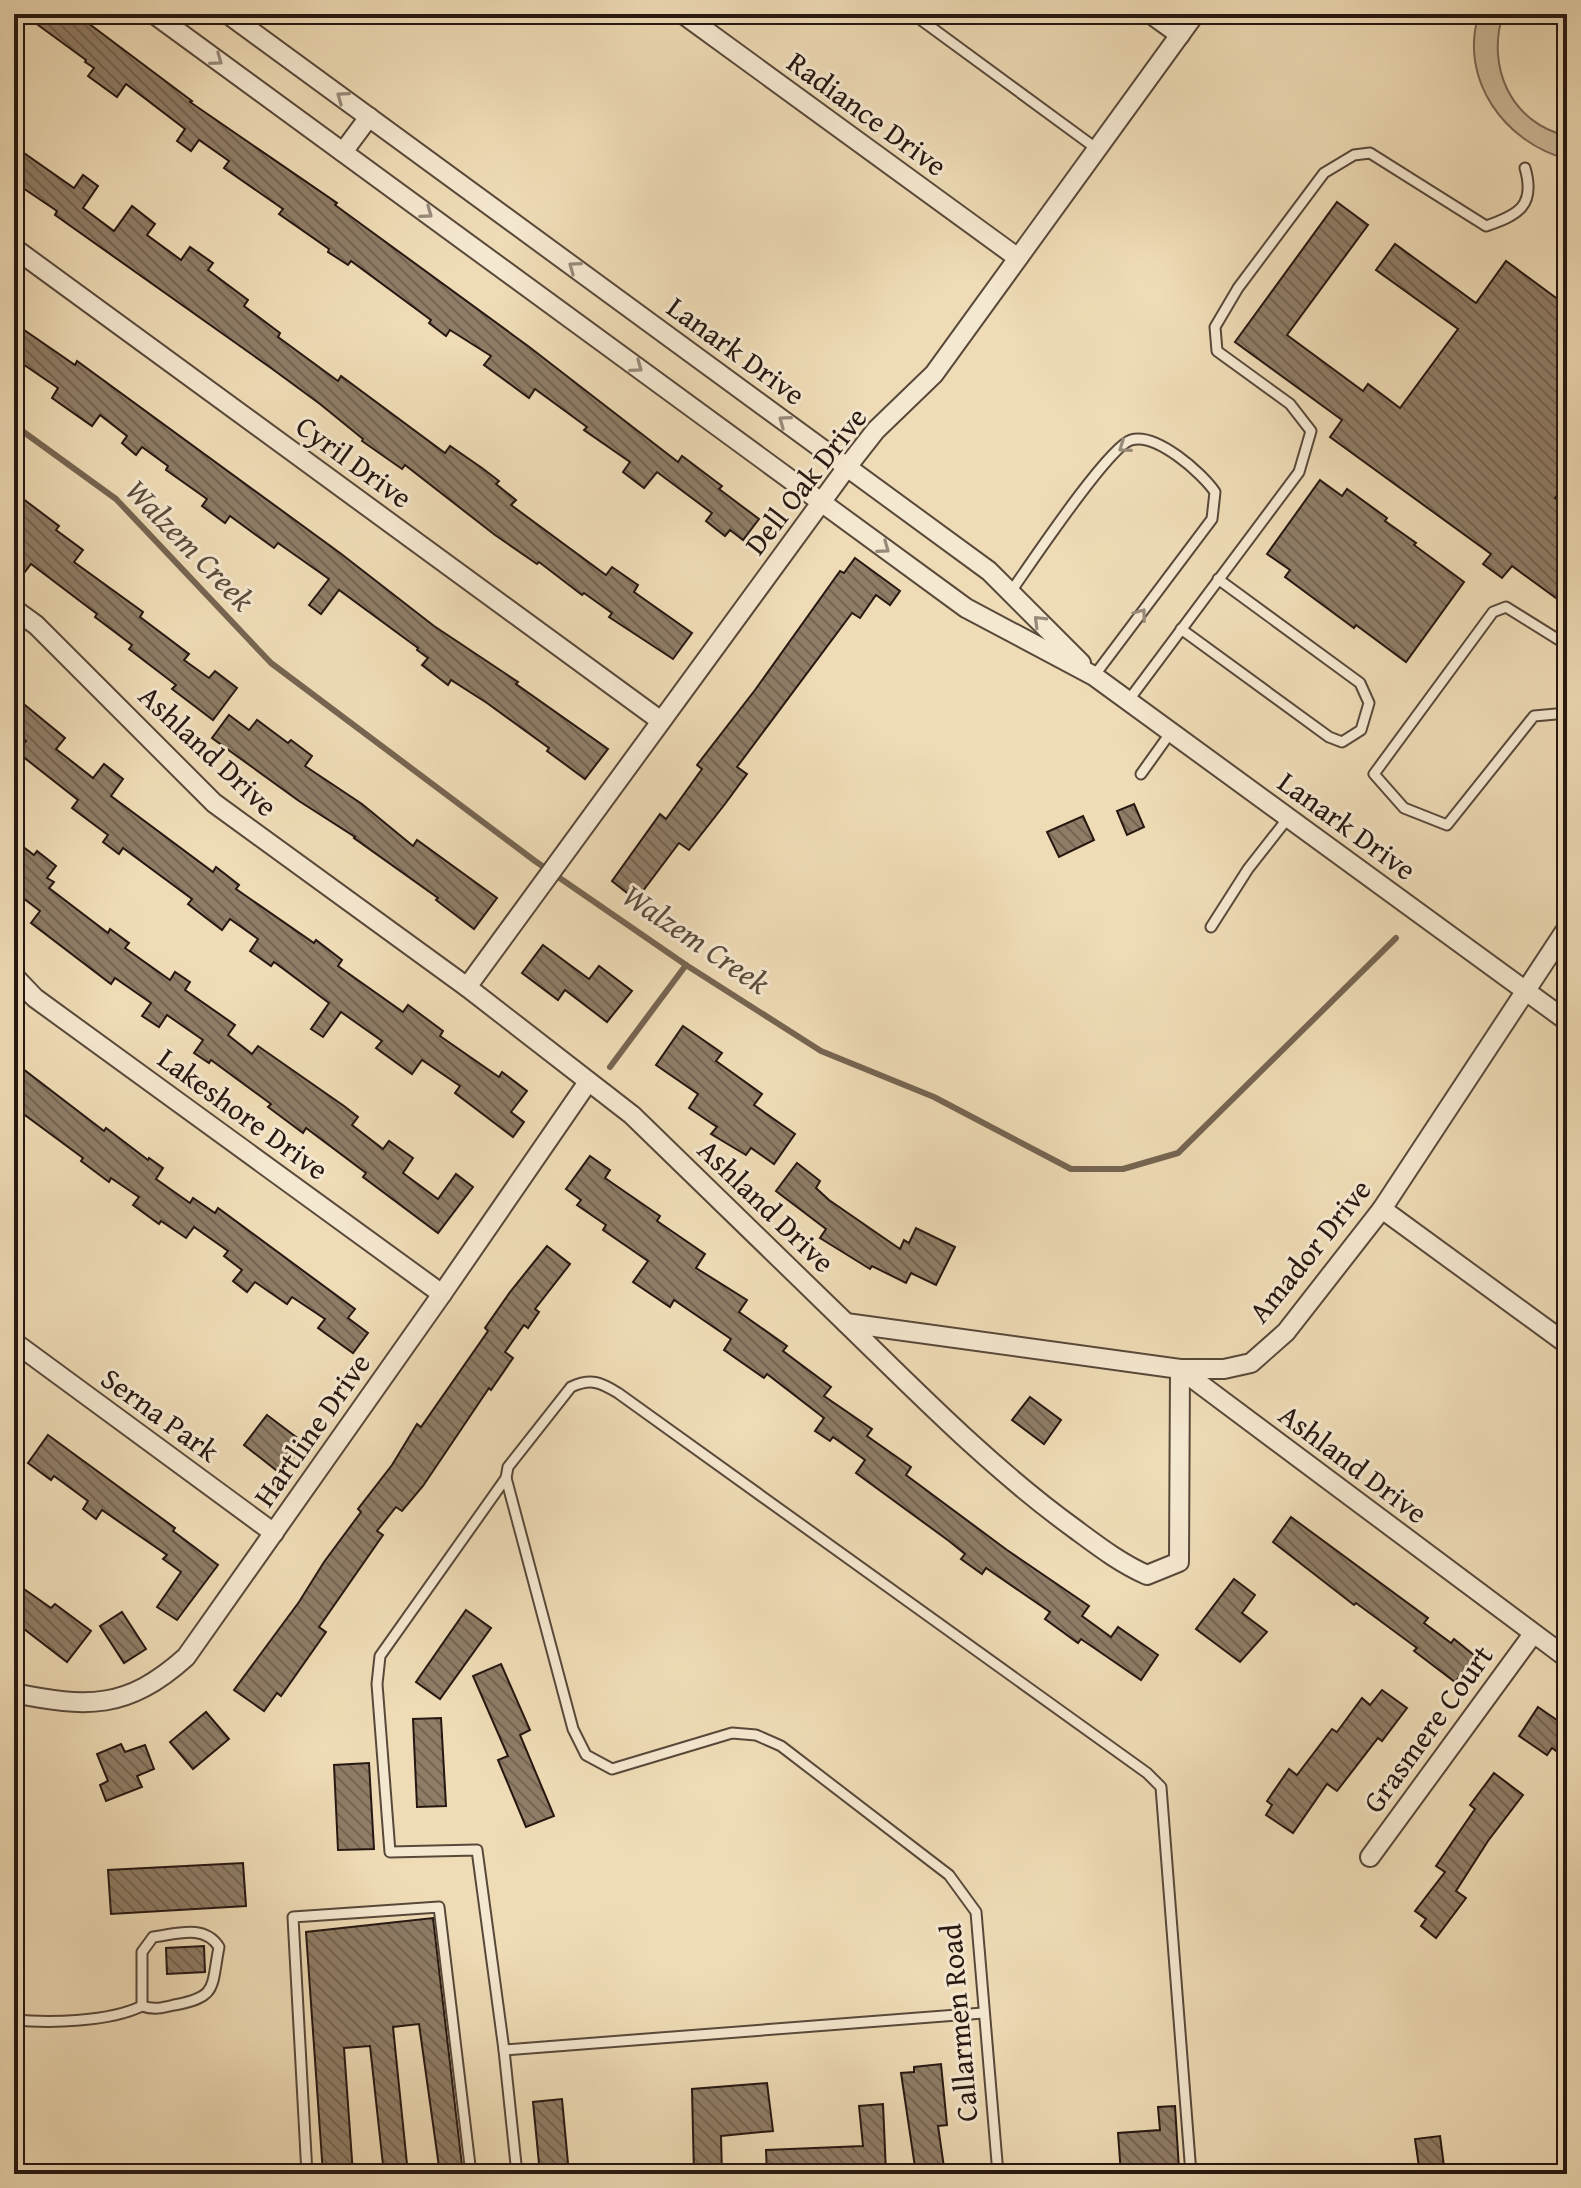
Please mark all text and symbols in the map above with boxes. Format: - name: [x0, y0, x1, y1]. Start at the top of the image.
- street label: Radiance Drive: [779, 40, 957, 186]
- one-way arrow: [208, 50, 223, 65]
- one-way arrow: [336, 92, 350, 107]
- one-way arrow: [418, 204, 432, 218]
- one-way arrow: [569, 262, 583, 277]
- street label: Lanark Drive: [658, 285, 815, 415]
- one-way arrow: [628, 357, 642, 372]
- street label: Dell Oak Drive: [733, 397, 877, 564]
- street label: Cyril Drive: [287, 404, 422, 518]
- one-way arrow: [778, 416, 793, 430]
- one-way arrow: [1118, 437, 1133, 452]
- water label: Walzem Creek: [115, 468, 266, 622]
- one-way arrow: [876, 538, 890, 553]
- one-way arrow: [1131, 608, 1146, 623]
- one-way arrow: [1034, 616, 1048, 631]
- street label: Ashland Drive: [129, 674, 288, 826]
- street label: Lanark Drive: [1269, 760, 1426, 890]
- water label: Walzem Creek: [613, 872, 780, 1005]
- street label: Lakeshore Drive: [149, 1036, 338, 1190]
- street label: Ashland Drive: [688, 1128, 845, 1282]
- street label: Amador Drive: [1237, 1169, 1381, 1332]
- street label: Hartline Drive: [242, 1344, 380, 1515]
- street label: Serna Park: [92, 1356, 229, 1473]
- street label: Ashland Drive: [1270, 1393, 1437, 1534]
- street label: Grasmere Court: [1351, 1635, 1503, 1821]
- street label: Callarmen Road: [927, 1922, 989, 2124]

